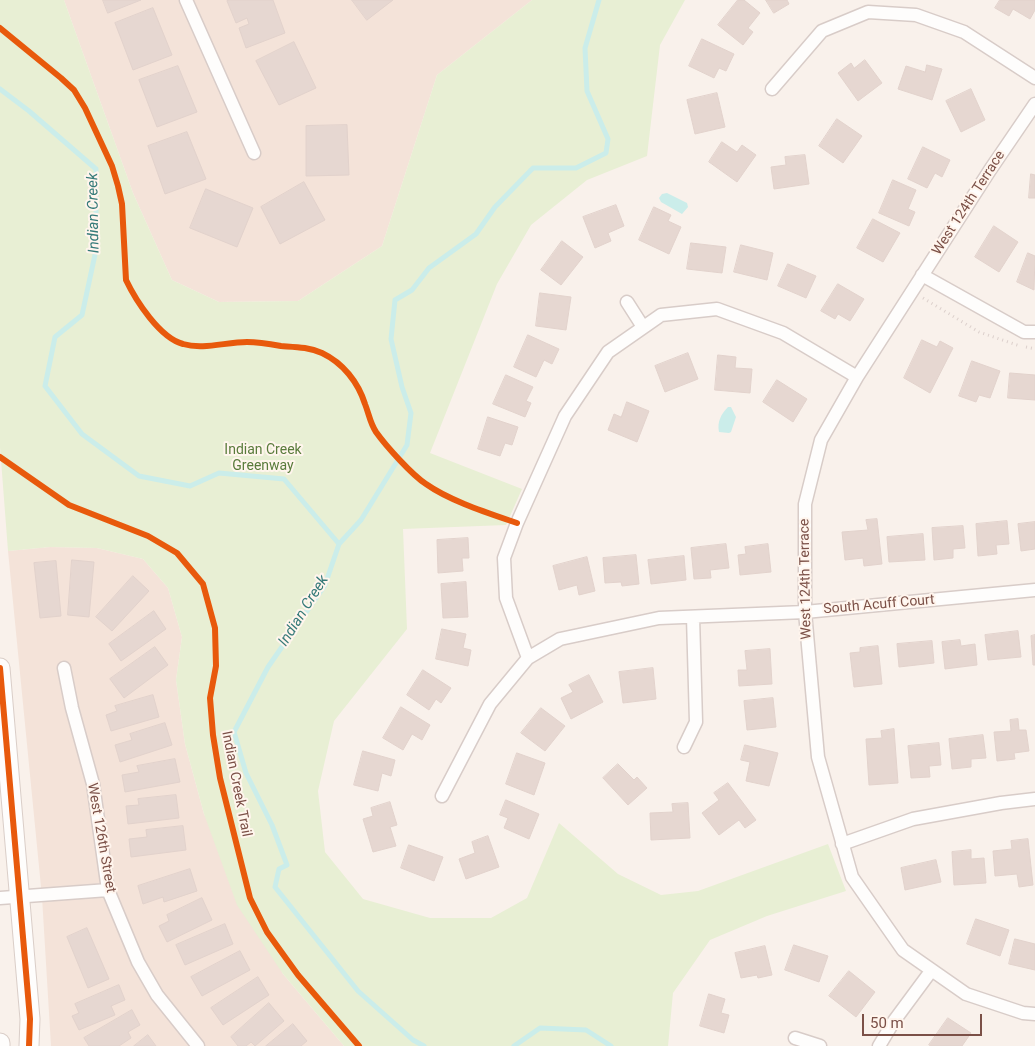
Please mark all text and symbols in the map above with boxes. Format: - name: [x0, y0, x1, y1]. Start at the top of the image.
- street label: West 124th Terrace: [929, 148, 1009, 258]
- water label: Indian Creek: [84, 173, 104, 253]
- park label: Indian Creek Greenway: [224, 442, 302, 474]
- street label: West 124th Terrace: [797, 518, 815, 640]
- water label: Indian Creek: [275, 572, 333, 650]
- street label: South Acuff Court: [823, 592, 935, 618]
- street label: Indian Creek Trail: [217, 730, 255, 838]
- street label: West 126th Street: [83, 782, 119, 894]
- scale bar: [865, 1004, 985, 1036]
- text: 50 m: [870, 1014, 904, 1032]

